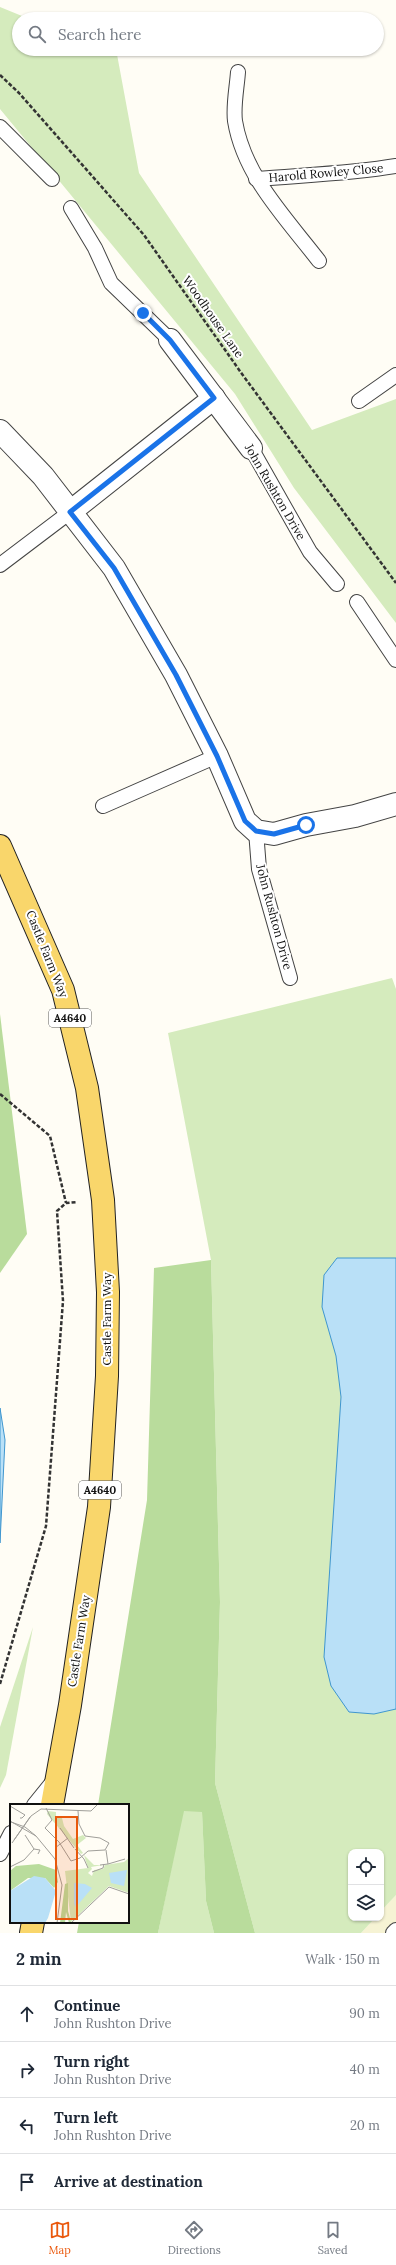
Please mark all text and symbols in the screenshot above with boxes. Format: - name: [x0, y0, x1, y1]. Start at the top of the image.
- search box: [12, 12, 384, 56]
- icon: search: [26, 23, 48, 45]
- text: Search here: [58, 25, 141, 44]
- street label: Harold Rowley Close: [268, 160, 384, 185]
- street label: Woodhouse Lane: [180, 273, 247, 361]
- route end: [134, 304, 152, 322]
- street label: John Rushton Drive: [241, 440, 309, 543]
- route start: [297, 816, 315, 834]
- street label: John Rushton Drive: [253, 862, 296, 972]
- street label: Castle Farm Way: [23, 908, 72, 1000]
- road number: A4640: [49, 1009, 91, 1027]
- street label: Castle Farm Way: [99, 1272, 114, 1365]
- road number: A4640: [79, 1481, 121, 1499]
- street label: Castle Farm Way: [64, 1593, 93, 1688]
- inset map: [10, 1804, 129, 1923]
- map controls: [348, 1849, 384, 1921]
- button: locate: [348, 1849, 384, 1885]
- button: layers: [348, 1885, 384, 1921]
- text: 2 min: [16, 1948, 62, 1970]
- text: Walk · 150 m: [305, 1951, 380, 1968]
- text: Continue: [54, 1996, 120, 2015]
- icon: ahead: [16, 2003, 38, 2025]
- text: 90 m: [349, 2005, 380, 2022]
- text: John Rushton Drive: [54, 2015, 172, 2032]
- text: Turn right: [54, 2052, 130, 2071]
- icon: right: [16, 2059, 38, 2081]
- text: 40 m: [350, 2061, 380, 2078]
- text: John Rushton Drive: [54, 2071, 172, 2088]
- text: Turn left: [54, 2108, 118, 2127]
- icon: left: [16, 2115, 38, 2137]
- text: 20 m: [350, 2117, 380, 2134]
- text: John Rushton Drive: [54, 2127, 172, 2144]
- icon: arrive: [16, 2171, 38, 2193]
- text: Arrive at destination: [54, 2172, 203, 2191]
- tab: Map: [48, 2219, 71, 2257]
- tab: Directions: [168, 2219, 221, 2257]
- tab: Saved: [318, 2219, 348, 2257]

